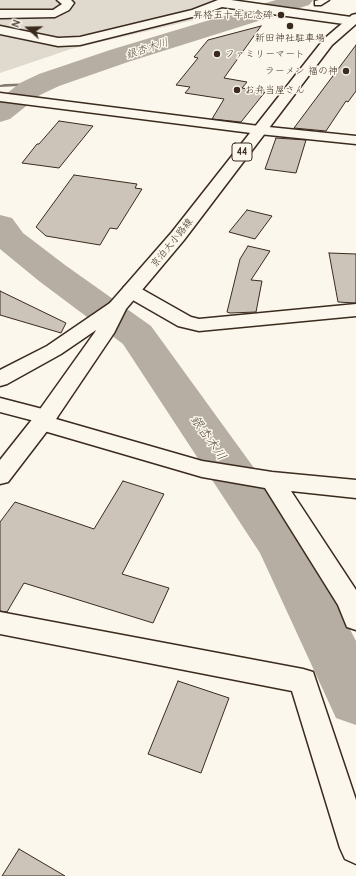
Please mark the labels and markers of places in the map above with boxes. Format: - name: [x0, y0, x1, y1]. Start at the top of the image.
- place label: 昇格五十年記念碑: [193, 9, 273, 21]
- marker: 昇格五十年記念碑: [276, 10, 286, 20]
- marker: 新田神社駐車場: [285, 21, 295, 31]
- place label: 新田神社駐車場: [255, 32, 325, 44]
- place label: ファミリーマート: [225, 48, 305, 60]
- marker: ファミリーマート: [212, 49, 222, 59]
- place label: ラーメン 福の神: [265, 65, 338, 77]
- marker: ラーメン 福の神: [341, 66, 351, 76]
- place label: お弁当屋さん: [245, 84, 305, 96]
- marker: お弁当屋さん: [232, 85, 242, 95]

